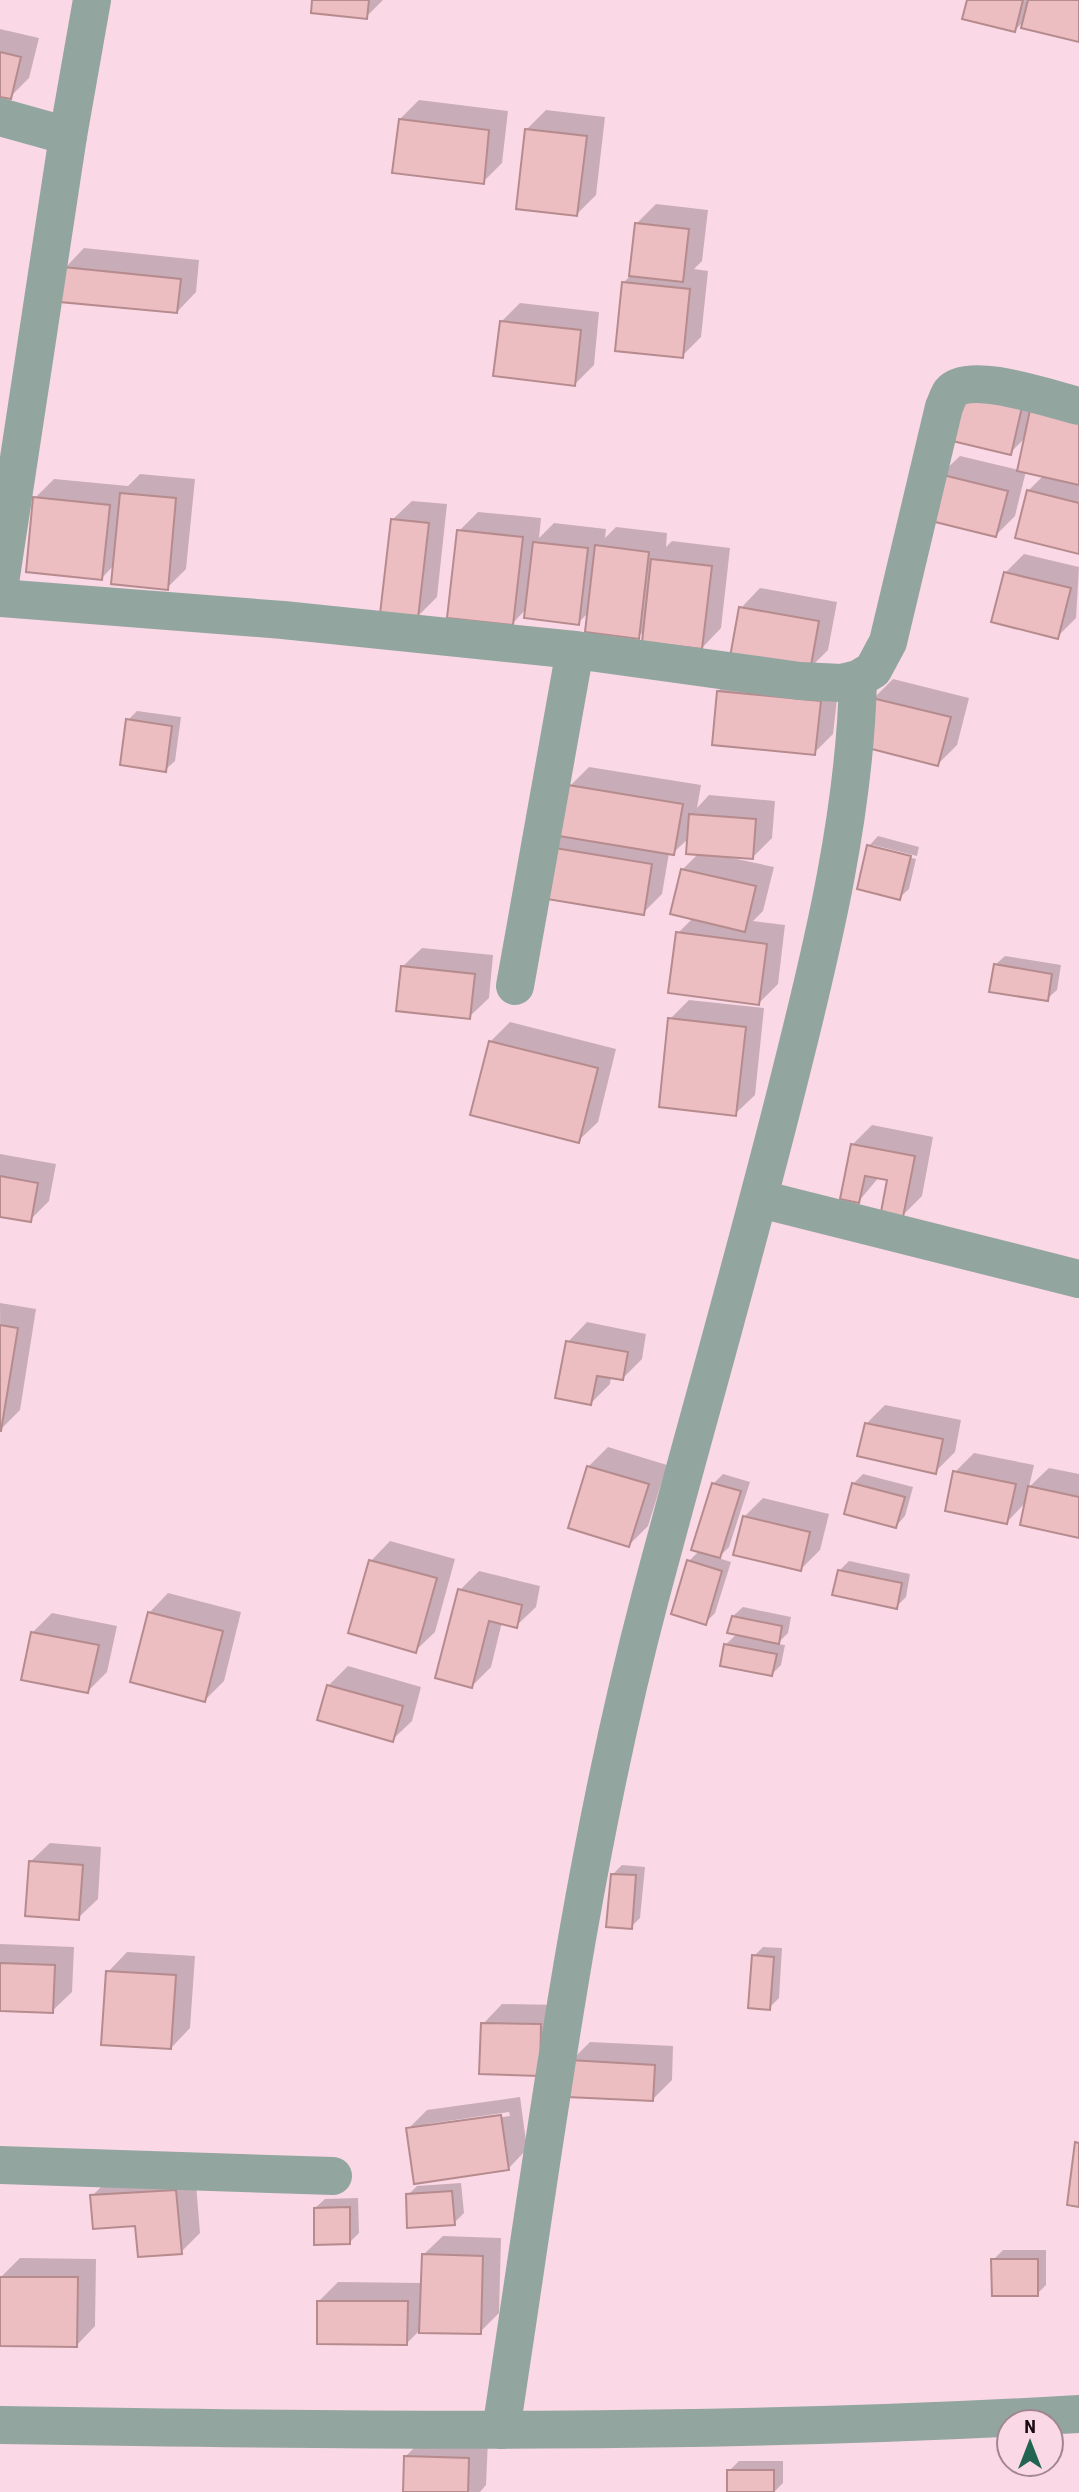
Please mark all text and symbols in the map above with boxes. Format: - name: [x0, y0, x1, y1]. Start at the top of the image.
- north arrow: [995, 2408, 1065, 2478]
- text: N: [1024, 2415, 1036, 2438]

